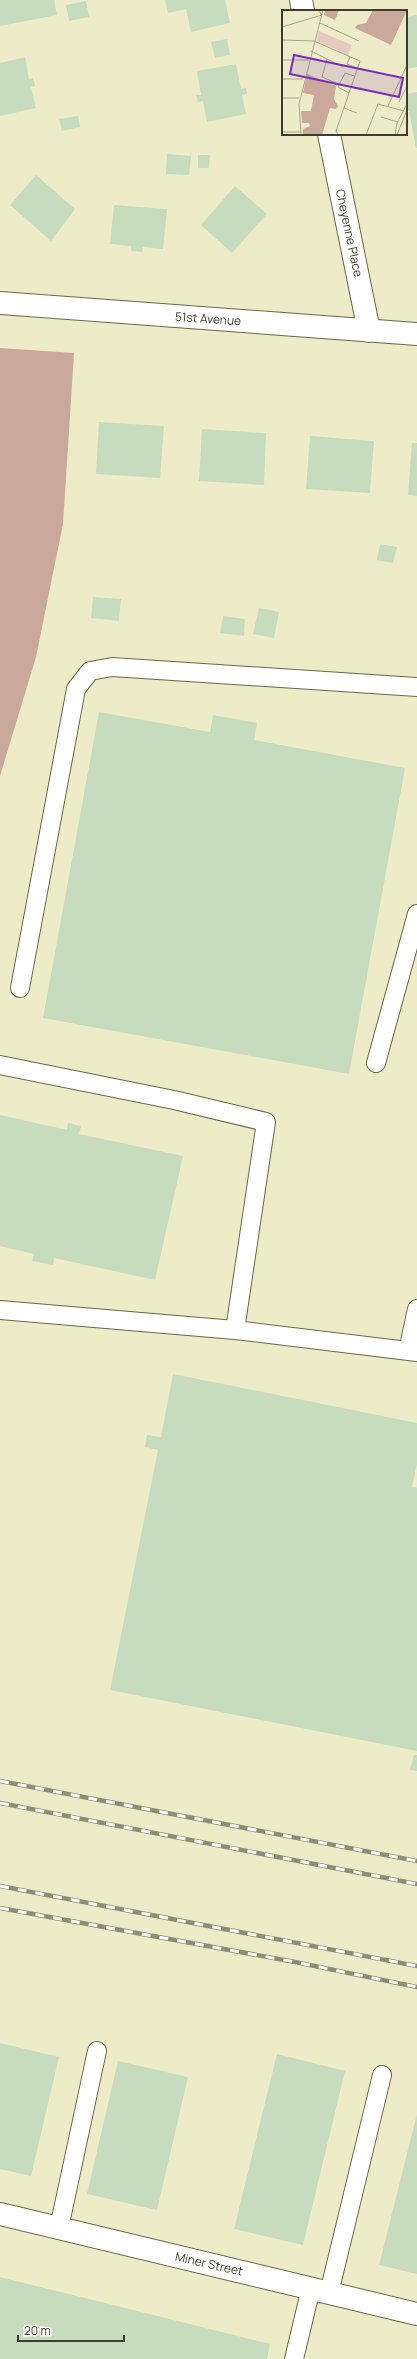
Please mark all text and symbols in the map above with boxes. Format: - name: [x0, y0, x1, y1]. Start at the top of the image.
- inset map: [282, 10, 407, 135]
- street label: Cheyenne Place: [332, 187, 367, 278]
- street label: 51st Avenue: [174, 308, 242, 329]
- street label: Miner Street: [174, 2247, 245, 2280]
- scale bar: [18, 2317, 124, 2343]
- text: 20 m: [24, 2322, 51, 2339]

